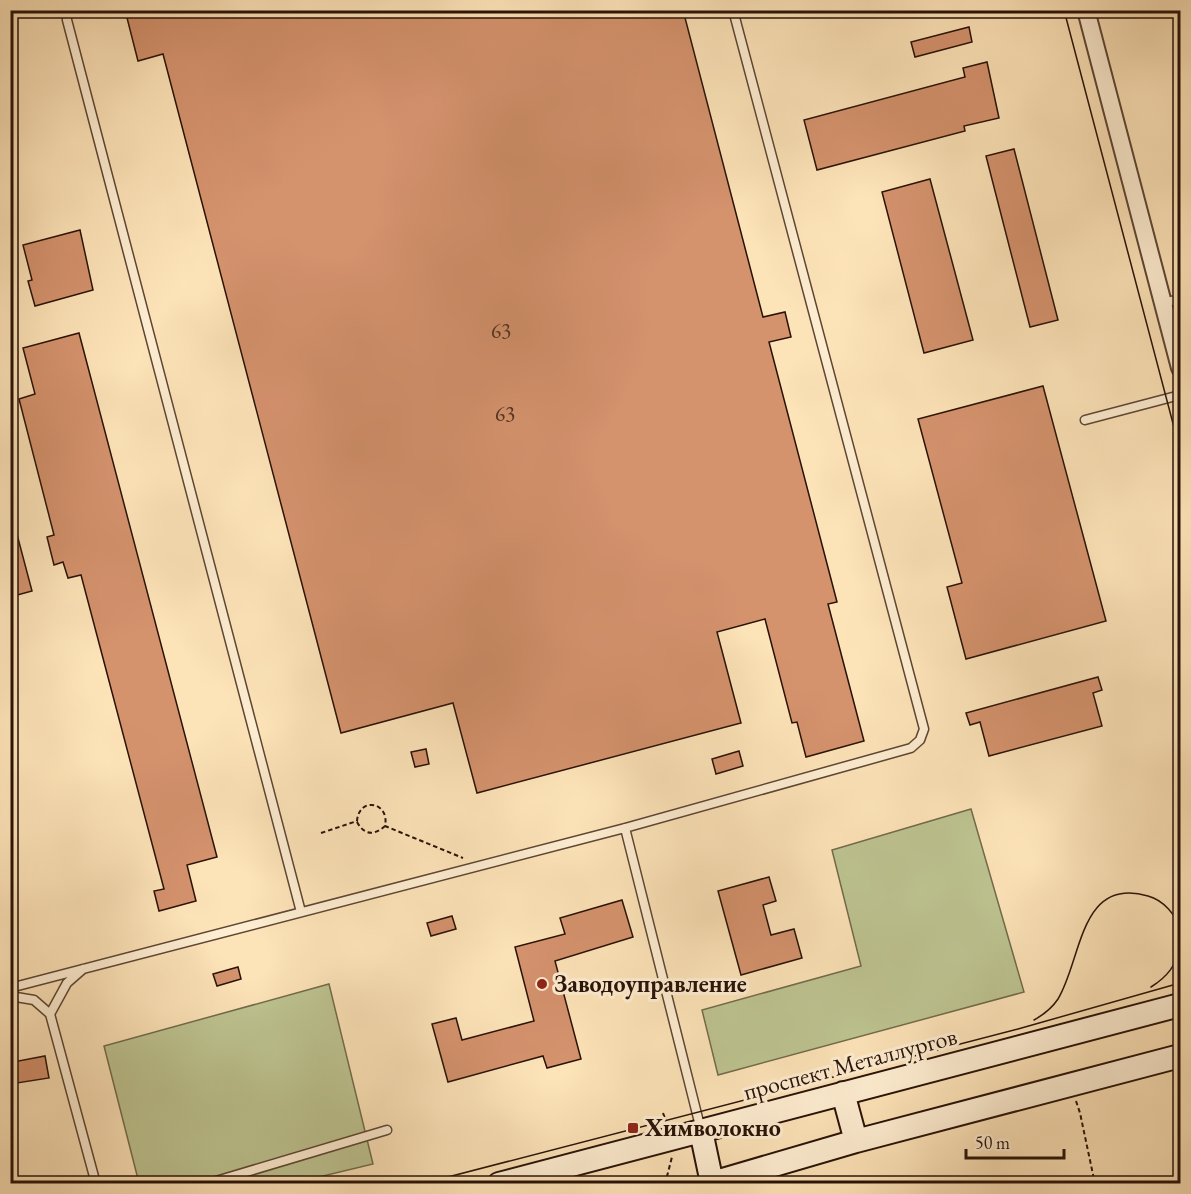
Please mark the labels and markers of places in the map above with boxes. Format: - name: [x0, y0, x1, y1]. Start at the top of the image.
- place label: Заводоуправление: [554, 968, 747, 1000]
- marker: Заводоуправление: [535, 977, 549, 991]
- place label: Химволокно: [644, 1112, 781, 1143]
- marker: Химволокно: [626, 1121, 640, 1135]

